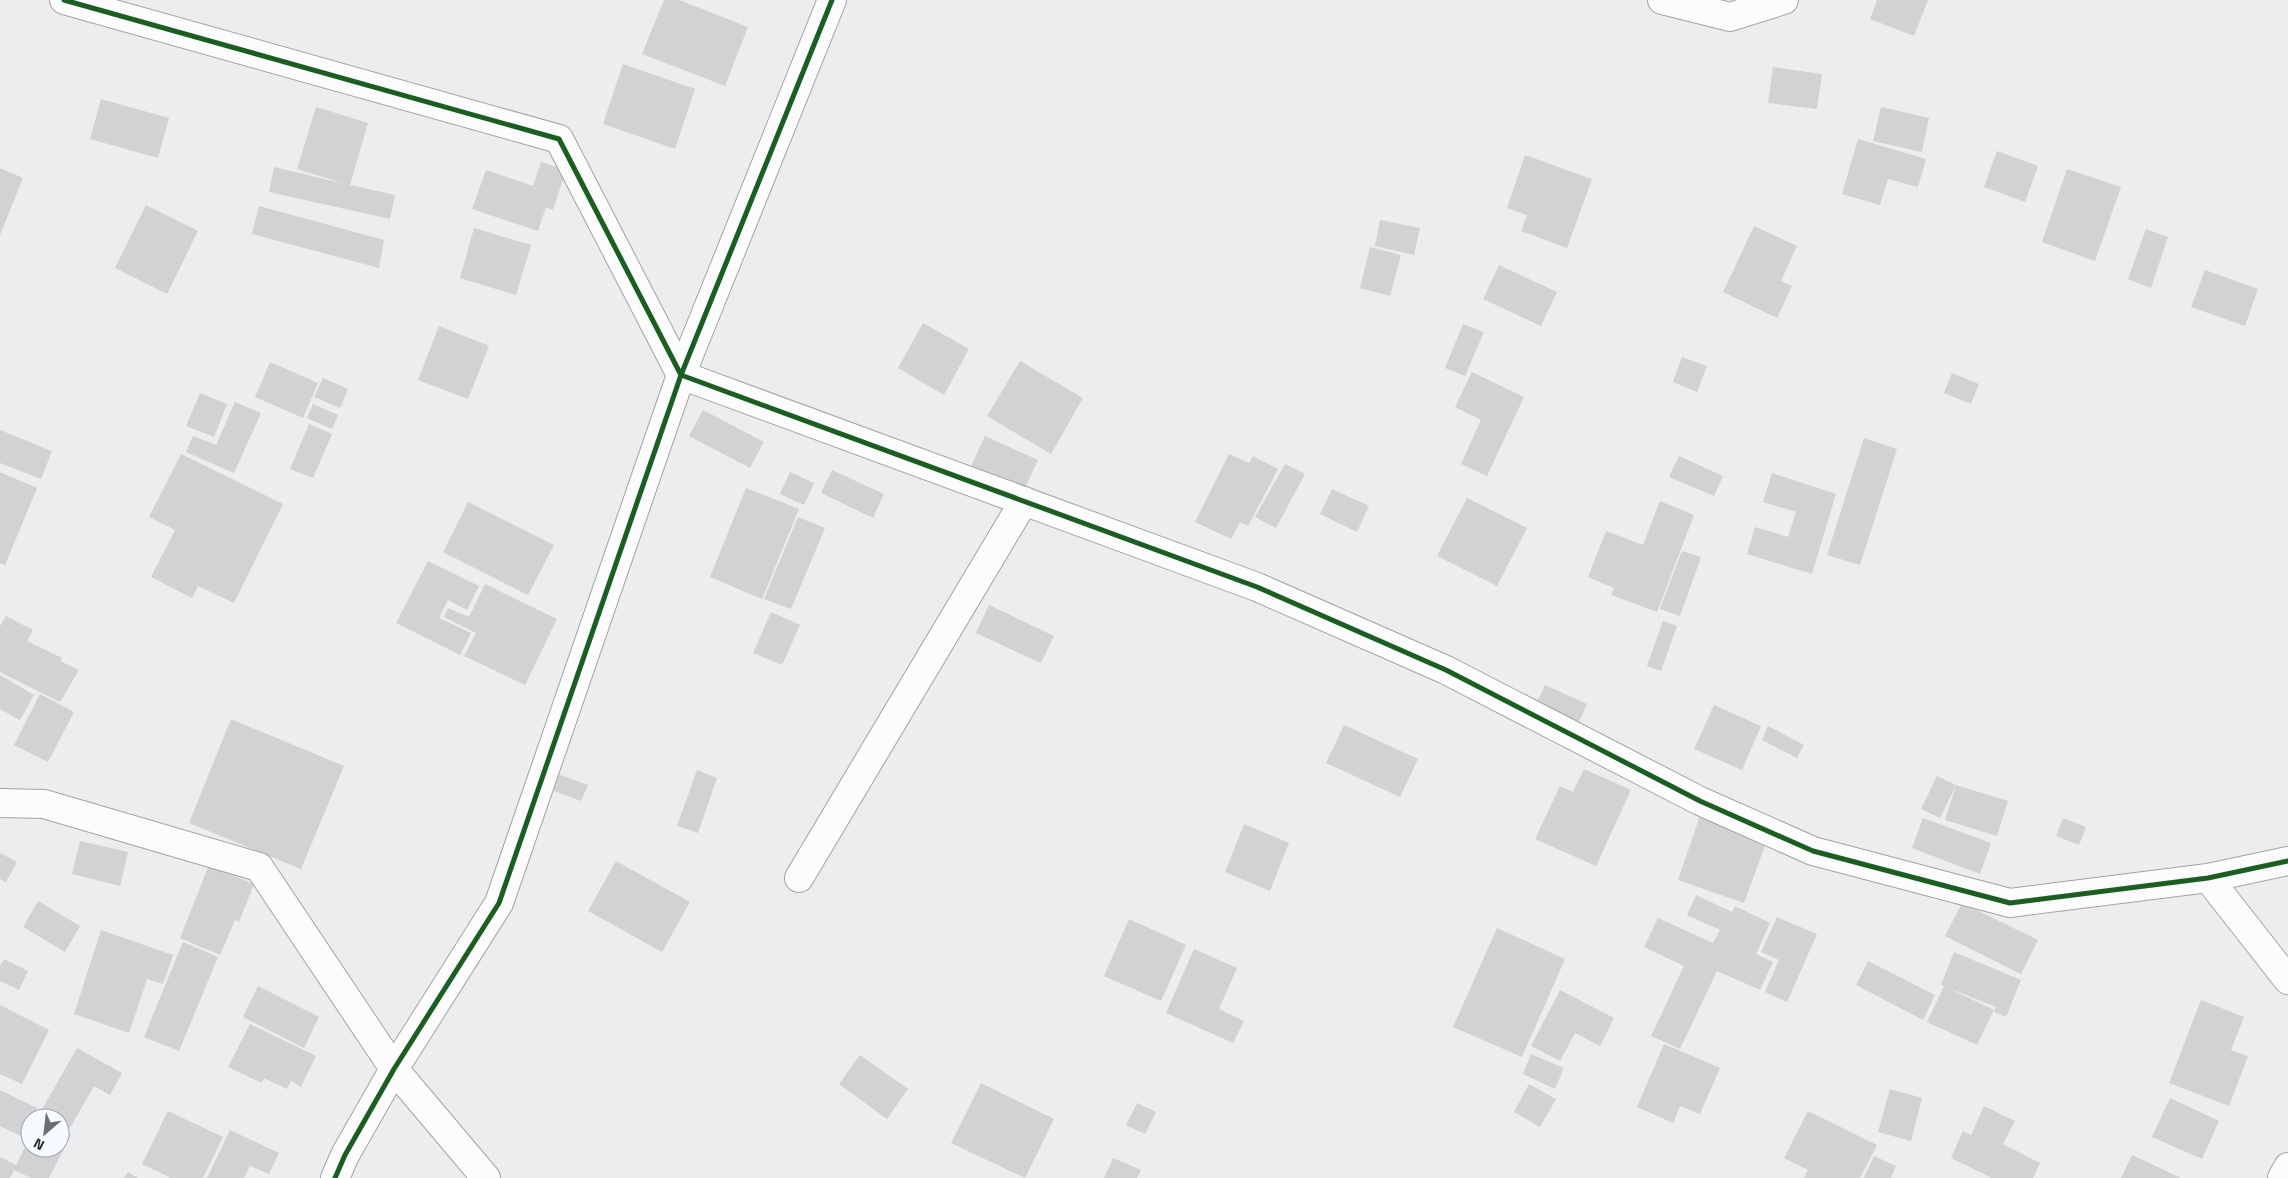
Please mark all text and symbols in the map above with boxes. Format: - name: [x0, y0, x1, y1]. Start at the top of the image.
- north arrow: [20, 1108, 70, 1158]
- text: N: [29, 1133, 48, 1156]

